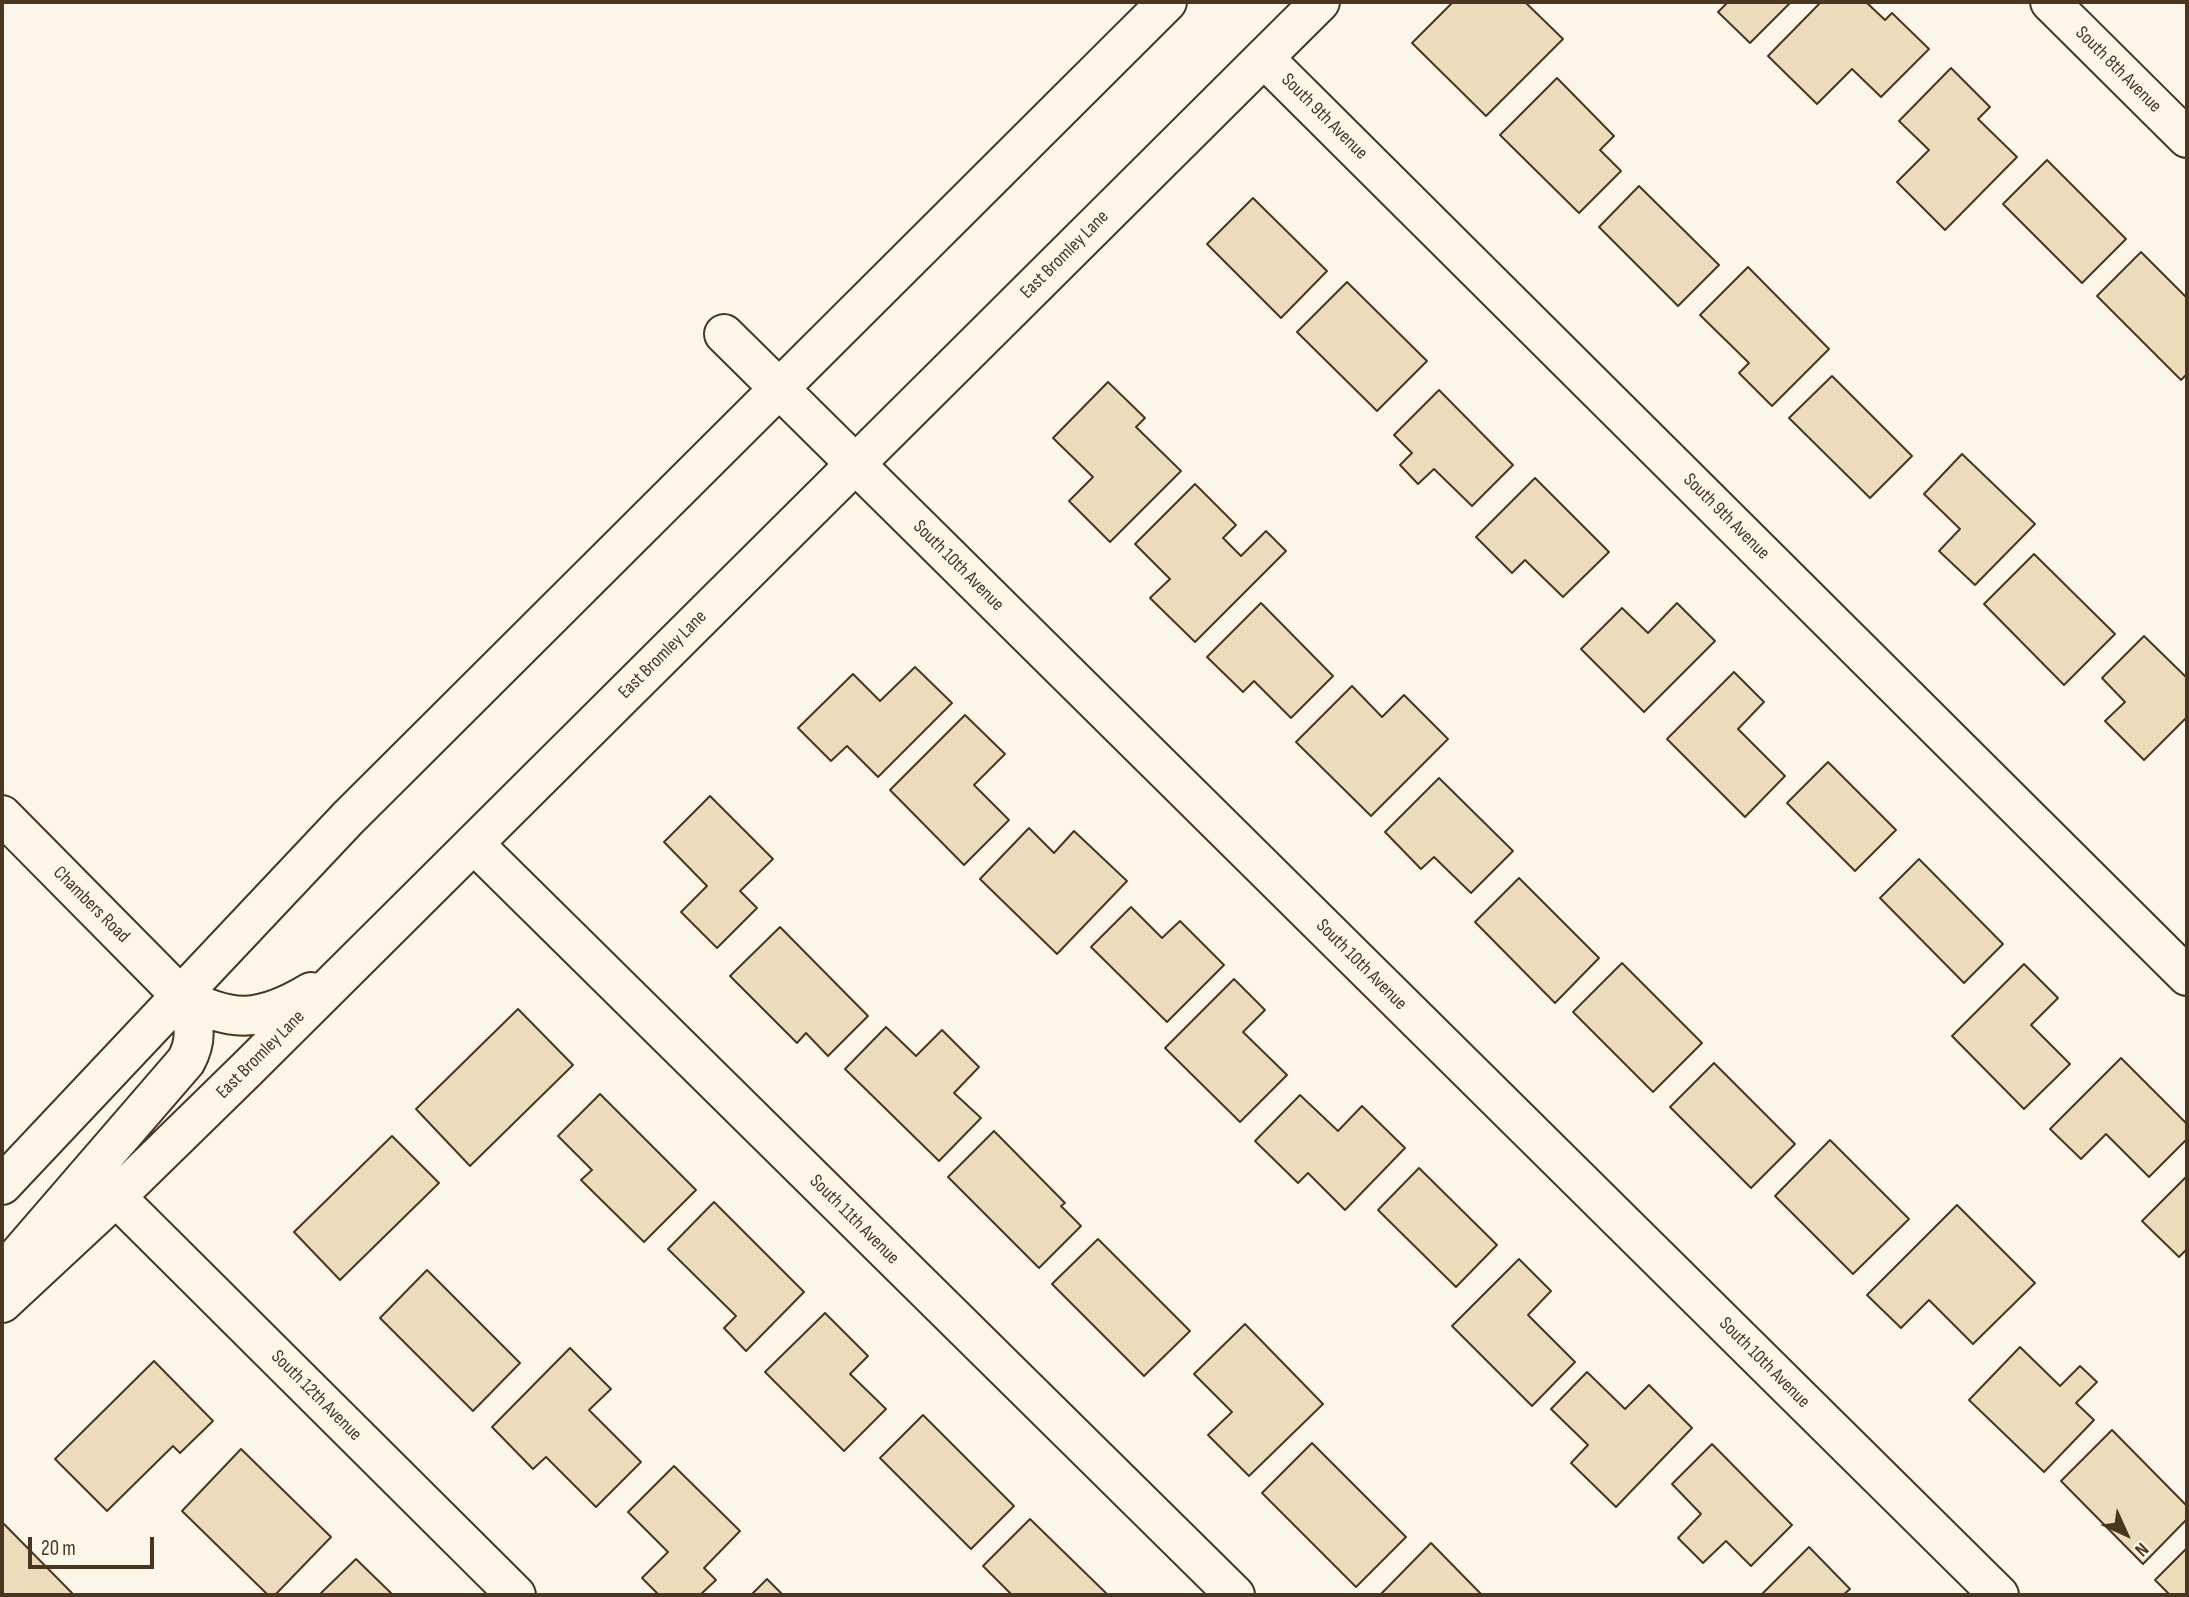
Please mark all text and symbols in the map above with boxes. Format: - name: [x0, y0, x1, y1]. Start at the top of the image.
- street label: South 8th Avenue: [2070, 22, 2166, 118]
- street label: South 9th Avenue: [1276, 69, 1372, 165]
- street label: East Bromley Lane: [1016, 206, 1114, 304]
- street label: South 9th Avenue: [1678, 469, 1774, 565]
- street label: South 10th Avenue: [908, 516, 1008, 616]
- street label: East Bromley Lane: [614, 606, 712, 704]
- street label: Chambers Road: [48, 862, 134, 948]
- street label: South 10th Avenue: [1311, 915, 1411, 1015]
- street label: East Bromley Lane: [212, 1006, 310, 1104]
- street label: South 11th Avenue: [804, 1170, 904, 1270]
- street label: South 10th Avenue: [1714, 1313, 1814, 1413]
- street label: South 12th Avenue: [266, 1346, 366, 1446]
- north arrow: [2091, 1499, 2161, 1569]
- scale bar: [32, 1524, 158, 1568]
- text: 20 m: [41, 1536, 76, 1561]
- text: N: [2129, 1537, 2153, 1561]

